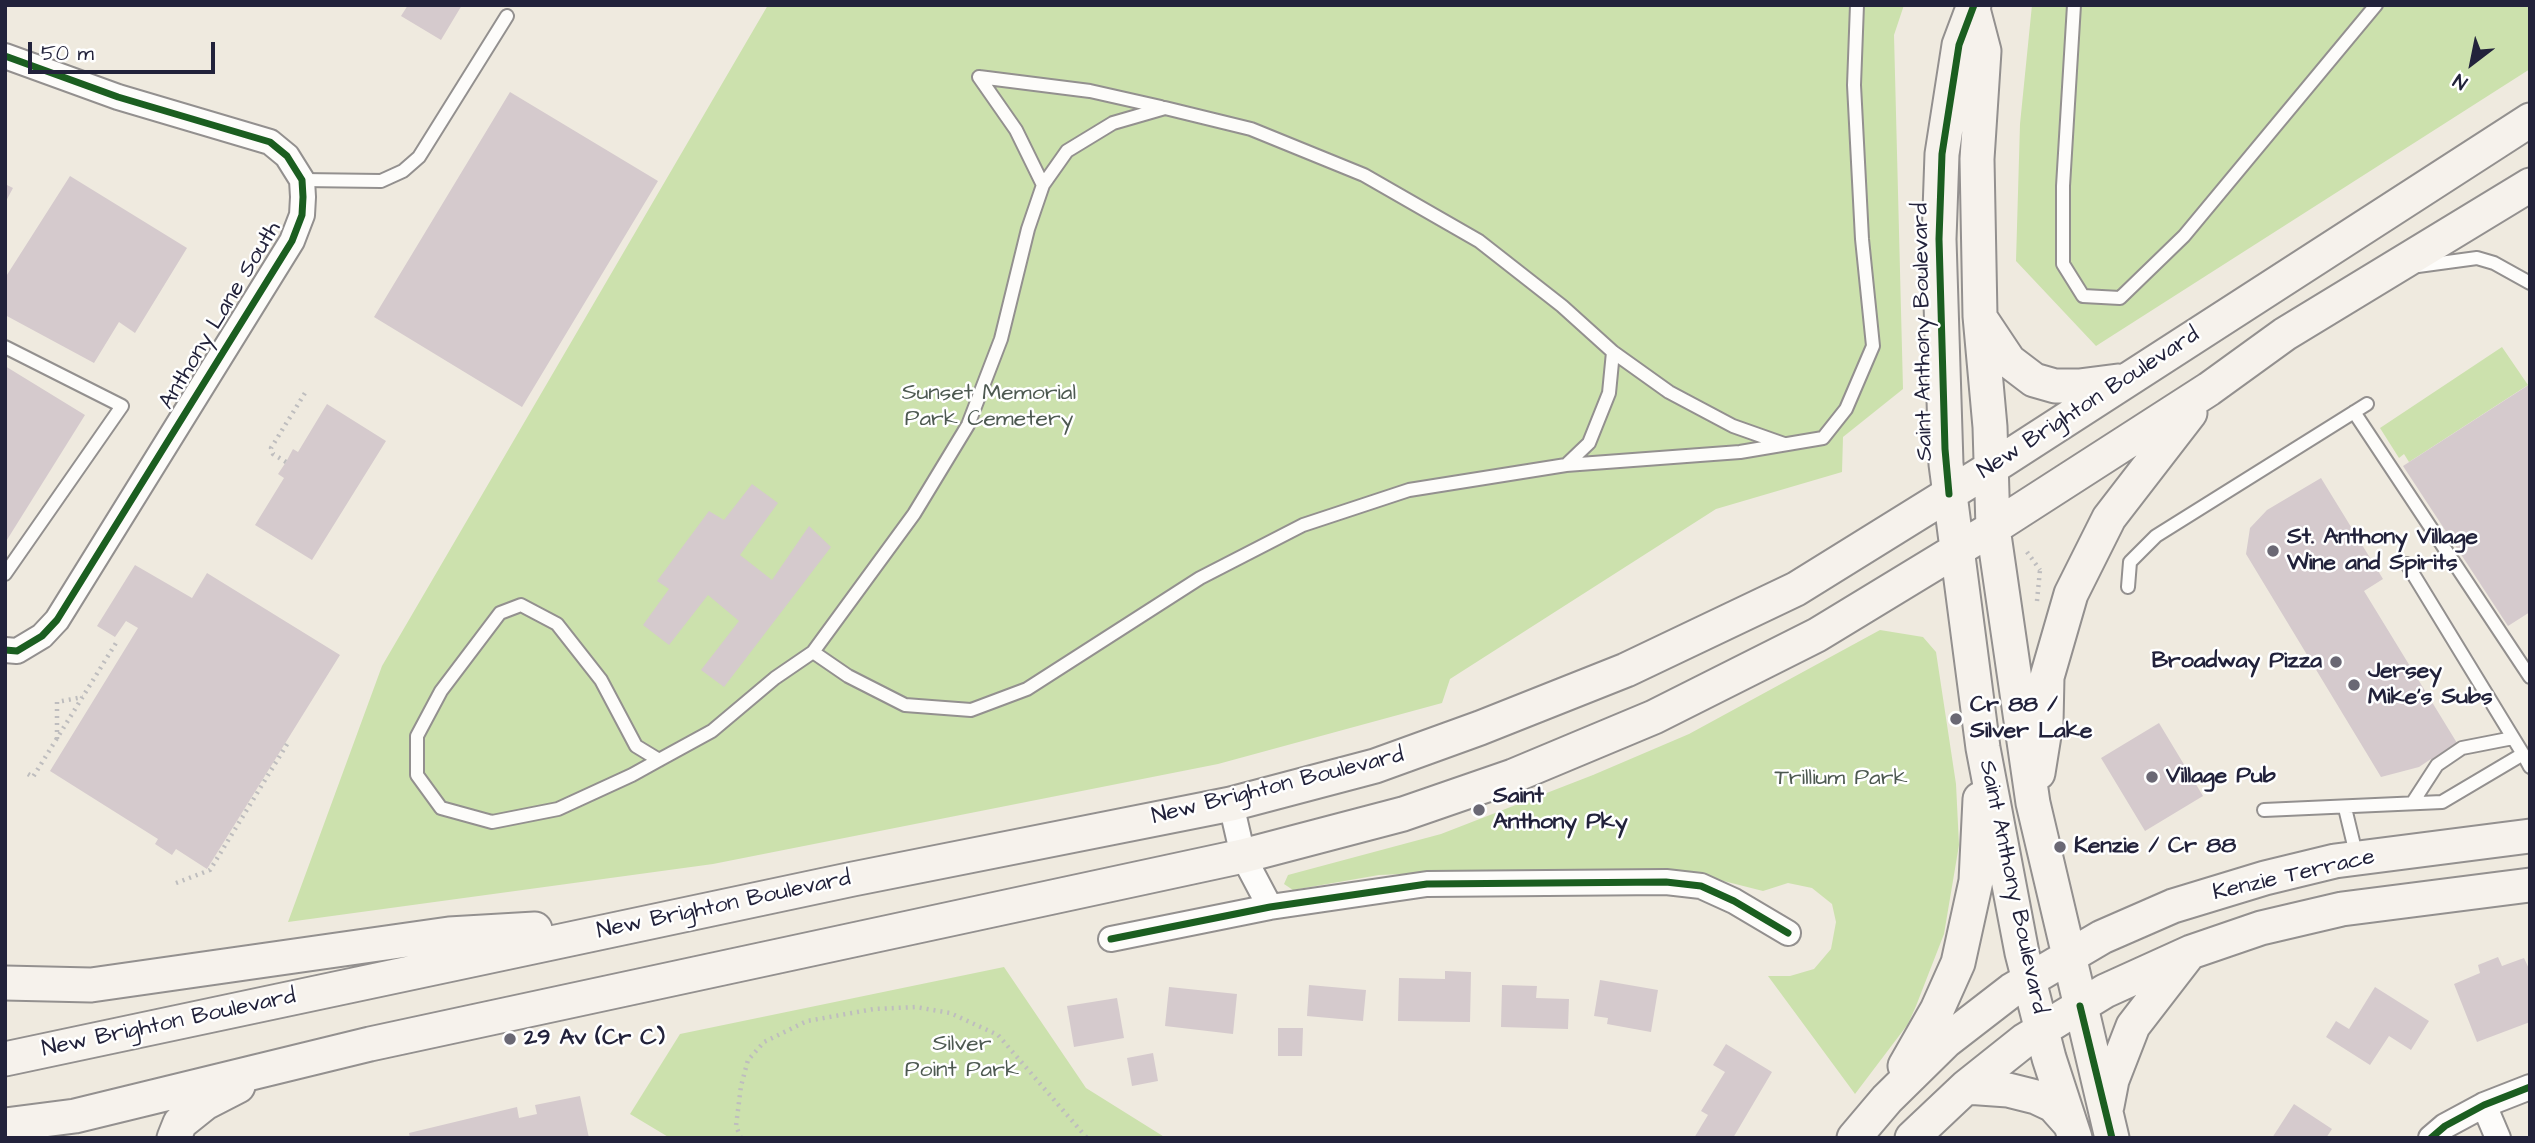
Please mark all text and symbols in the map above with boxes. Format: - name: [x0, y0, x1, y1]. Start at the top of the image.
- scale bar: [32, 28, 219, 72]
- north arrow: [2437, 28, 2507, 98]
- text: 50 m: [41, 39, 94, 68]
- text: N: [2448, 67, 2473, 96]
- street label: Saint Anthony Boulevard: [1908, 203, 1940, 461]
- street label: Anthony Lane South: [154, 217, 288, 415]
- street label: New Brighton Boulevard: [1973, 322, 2205, 486]
- park label: Sunset Memorial Park Cemetery: [902, 380, 1076, 434]
- place label: St. Anthony Village Wine and Spirits: [2287, 524, 2478, 578]
- marker: St. Anthony Village Wine and Spirits: [2265, 543, 2281, 559]
- place label: Broadway Pizza: [2152, 648, 2322, 676]
- marker: Broadway Pizza: [2328, 654, 2344, 670]
- place label: Jersey Mike's Subs: [2368, 658, 2492, 712]
- marker: Jersey Mike's Subs: [2346, 677, 2362, 693]
- place label: Cr 88 / Silver Lake: [1970, 692, 2092, 746]
- marker: Cr 88 / Silver Lake: [1948, 711, 1964, 727]
- street label: New Brighton Boulevard: [1149, 742, 1407, 832]
- street label: Saint Anthony Boulevard: [1972, 758, 2052, 1016]
- place label: Village Pub: [2166, 763, 2276, 791]
- park label: Trillium Park: [1774, 765, 1908, 793]
- marker: Village Pub: [2144, 769, 2160, 785]
- place label: Saint Anthony Pky: [1493, 783, 1628, 837]
- marker: Saint Anthony Pky: [1471, 802, 1487, 818]
- place label: Kenzie / Cr 88: [2074, 833, 2236, 861]
- marker: Kenzie / Cr 88: [2052, 839, 2068, 855]
- street label: Kenzie Terrace: [2210, 844, 2378, 908]
- street label: New Brighton Boulevard: [595, 866, 853, 946]
- street label: New Brighton Boulevard: [40, 984, 298, 1064]
- place label: 29 Av (Cr C): [524, 1025, 665, 1053]
- marker: 29 Av (Cr C): [502, 1031, 518, 1047]
- park label: Silver Point Park: [905, 1031, 1019, 1085]

